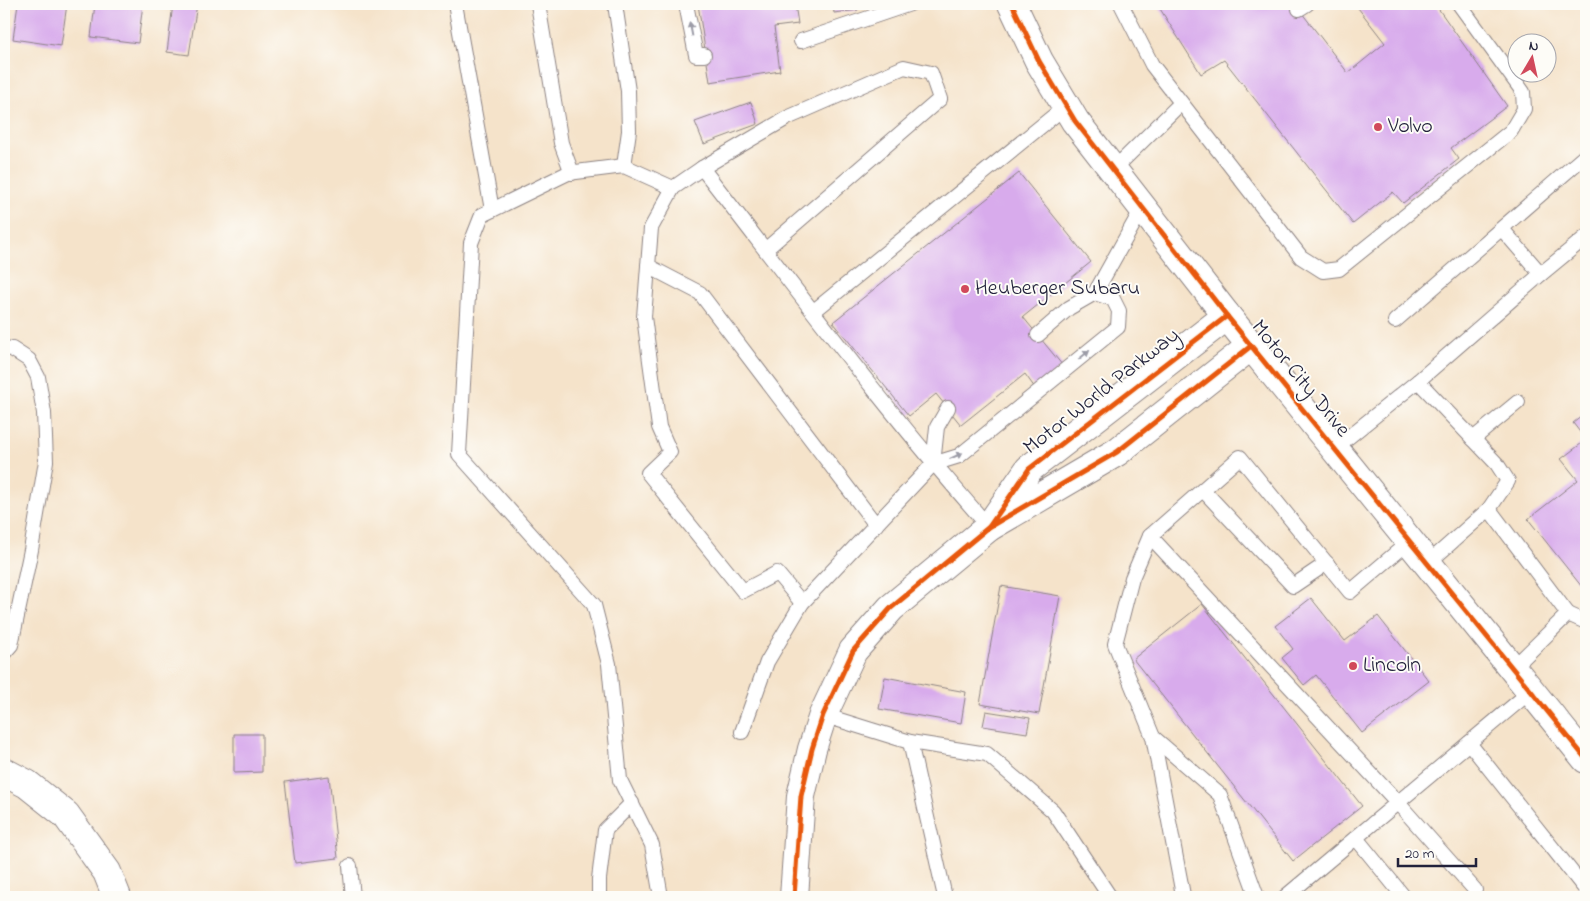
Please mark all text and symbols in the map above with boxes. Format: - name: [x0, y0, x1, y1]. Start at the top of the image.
- one-way arrow: [686, 21, 694, 37]
- north arrow: [1508, 32, 1558, 82]
- text: N: [1527, 36, 1540, 58]
- place label: Volvo: [1387, 111, 1433, 143]
- marker: Volvo: [1372, 121, 1384, 133]
- place label: Heuberger Subaru: [975, 273, 1140, 306]
- marker: Heuberger Subaru: [959, 283, 971, 295]
- street label: Motor City Drive: [1242, 313, 1358, 445]
- street label: Motor World Parkway: [1017, 321, 1188, 464]
- one-way arrow: [1077, 350, 1090, 361]
- one-way arrow: [949, 452, 964, 460]
- place label: Lincoln: [1363, 650, 1421, 682]
- marker: Lincoln: [1347, 660, 1359, 672]
- scale bar: [1398, 836, 1475, 868]
- text: 20 m: [1405, 843, 1435, 865]

